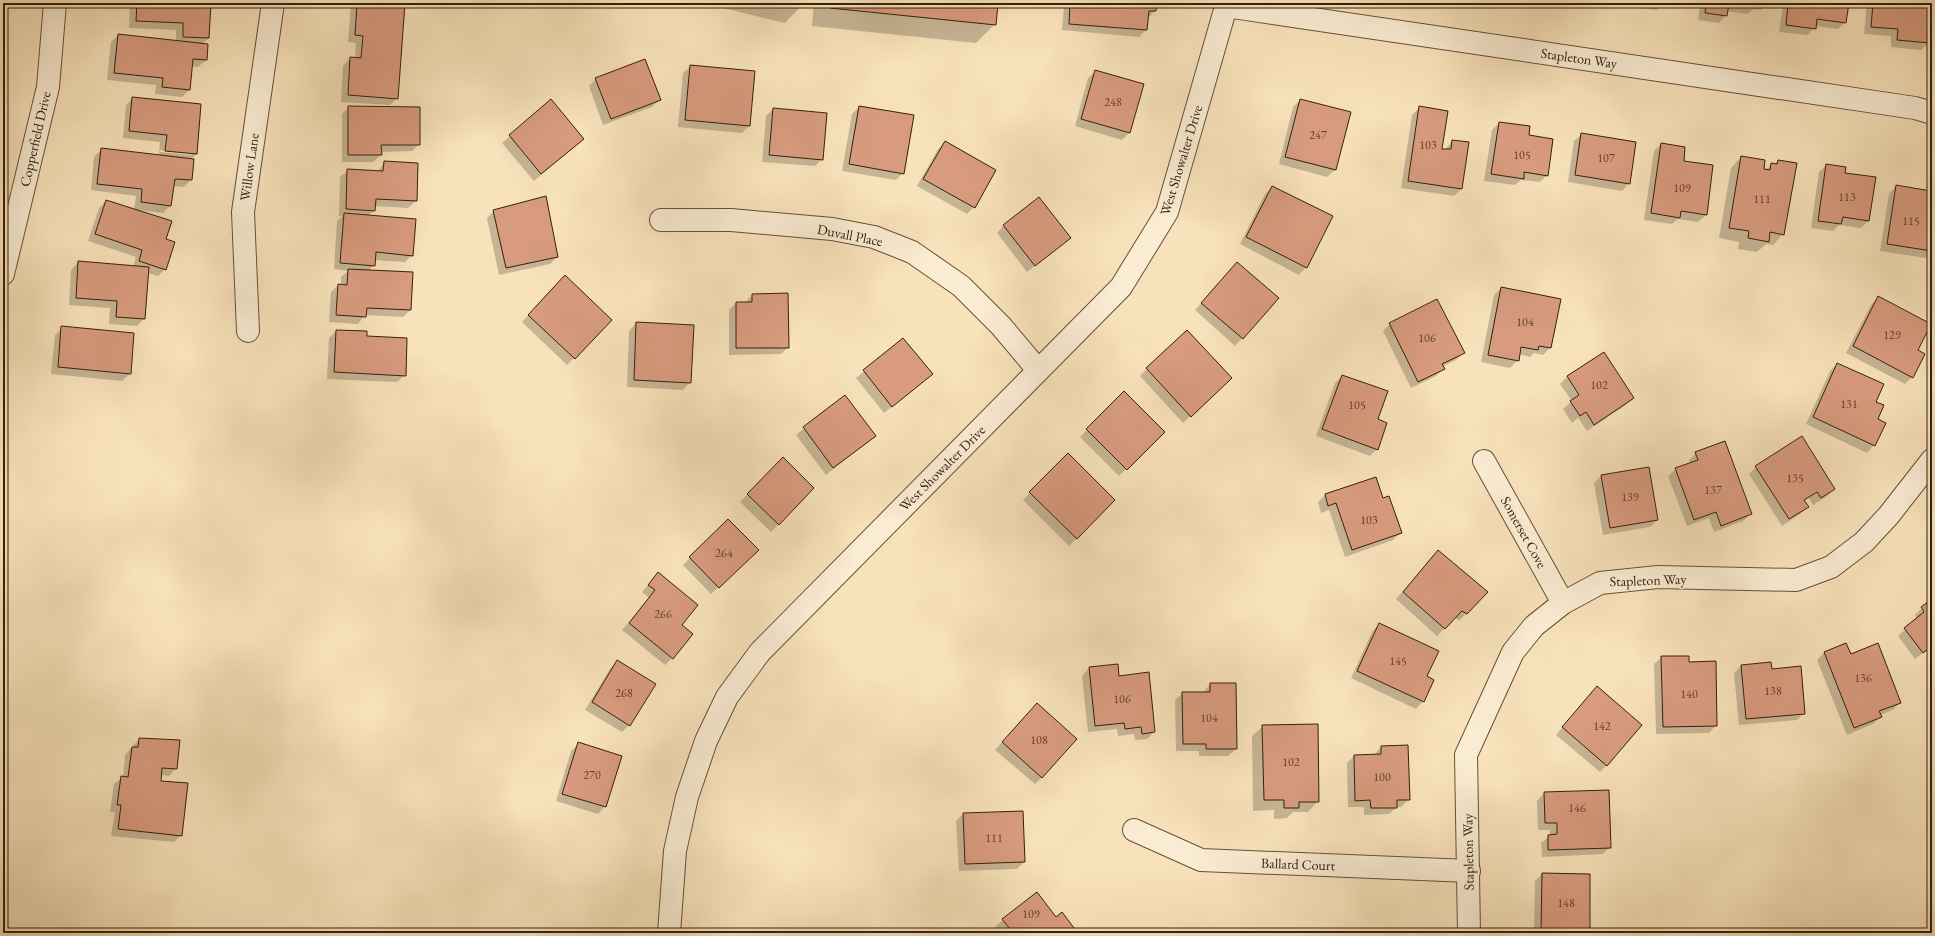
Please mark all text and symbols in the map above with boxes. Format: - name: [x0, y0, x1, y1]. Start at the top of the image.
- street label: Stapleton Way: [1540, 44, 1619, 72]
- street label: Copperfield Drive: [15, 89, 55, 188]
- house number: 248: [1104, 94, 1122, 110]
- street label: West Showalter Drive: [1156, 102, 1207, 217]
- house number: 247: [1309, 127, 1327, 143]
- street label: Willow Lane: [235, 131, 263, 202]
- house number: 103: [1419, 137, 1437, 153]
- house number: 105: [1513, 147, 1531, 163]
- house number: 107: [1597, 150, 1615, 166]
- house number: 109: [1673, 180, 1691, 196]
- house number: 113: [1838, 189, 1856, 205]
- house number: 111: [1753, 191, 1771, 207]
- house number: 115: [1902, 213, 1920, 229]
- street label: Duvall Place: [816, 220, 885, 250]
- house number: 104: [1516, 314, 1534, 330]
- house number: 129: [1883, 327, 1901, 343]
- house number: 106: [1418, 330, 1436, 346]
- house number: 102: [1590, 377, 1608, 393]
- house number: 131: [1840, 396, 1858, 412]
- house number: 105: [1348, 397, 1366, 413]
- street label: West Showalter Drive: [895, 421, 989, 515]
- house number: 135: [1786, 470, 1804, 486]
- house number: 137: [1704, 482, 1722, 498]
- house number: 139: [1621, 489, 1639, 505]
- street label: Somerset Cove: [1497, 493, 1551, 572]
- house number: 103: [1360, 512, 1378, 528]
- house number: 264: [715, 545, 733, 561]
- street label: Stapleton Way: [1609, 570, 1688, 590]
- house number: 266: [654, 606, 672, 622]
- house number: 145: [1389, 653, 1407, 669]
- house number: 136: [1854, 670, 1872, 686]
- house number: 138: [1764, 683, 1782, 699]
- house number: 268: [615, 685, 633, 701]
- house number: 140: [1680, 686, 1698, 702]
- house number: 106: [1113, 691, 1131, 707]
- house number: 104: [1200, 710, 1218, 726]
- house number: 142: [1593, 718, 1611, 734]
- house number: 108: [1030, 732, 1048, 748]
- house number: 102: [1282, 754, 1300, 770]
- house number: 270: [583, 767, 601, 783]
- house number: 100: [1373, 769, 1391, 785]
- house number: 146: [1568, 800, 1586, 816]
- street label: Stapleton Way: [1458, 813, 1478, 891]
- house number: 111: [985, 830, 1003, 846]
- street label: Ballard Court: [1261, 854, 1336, 874]
- house number: 148: [1557, 895, 1575, 911]
- house number: 109: [1022, 906, 1040, 922]

